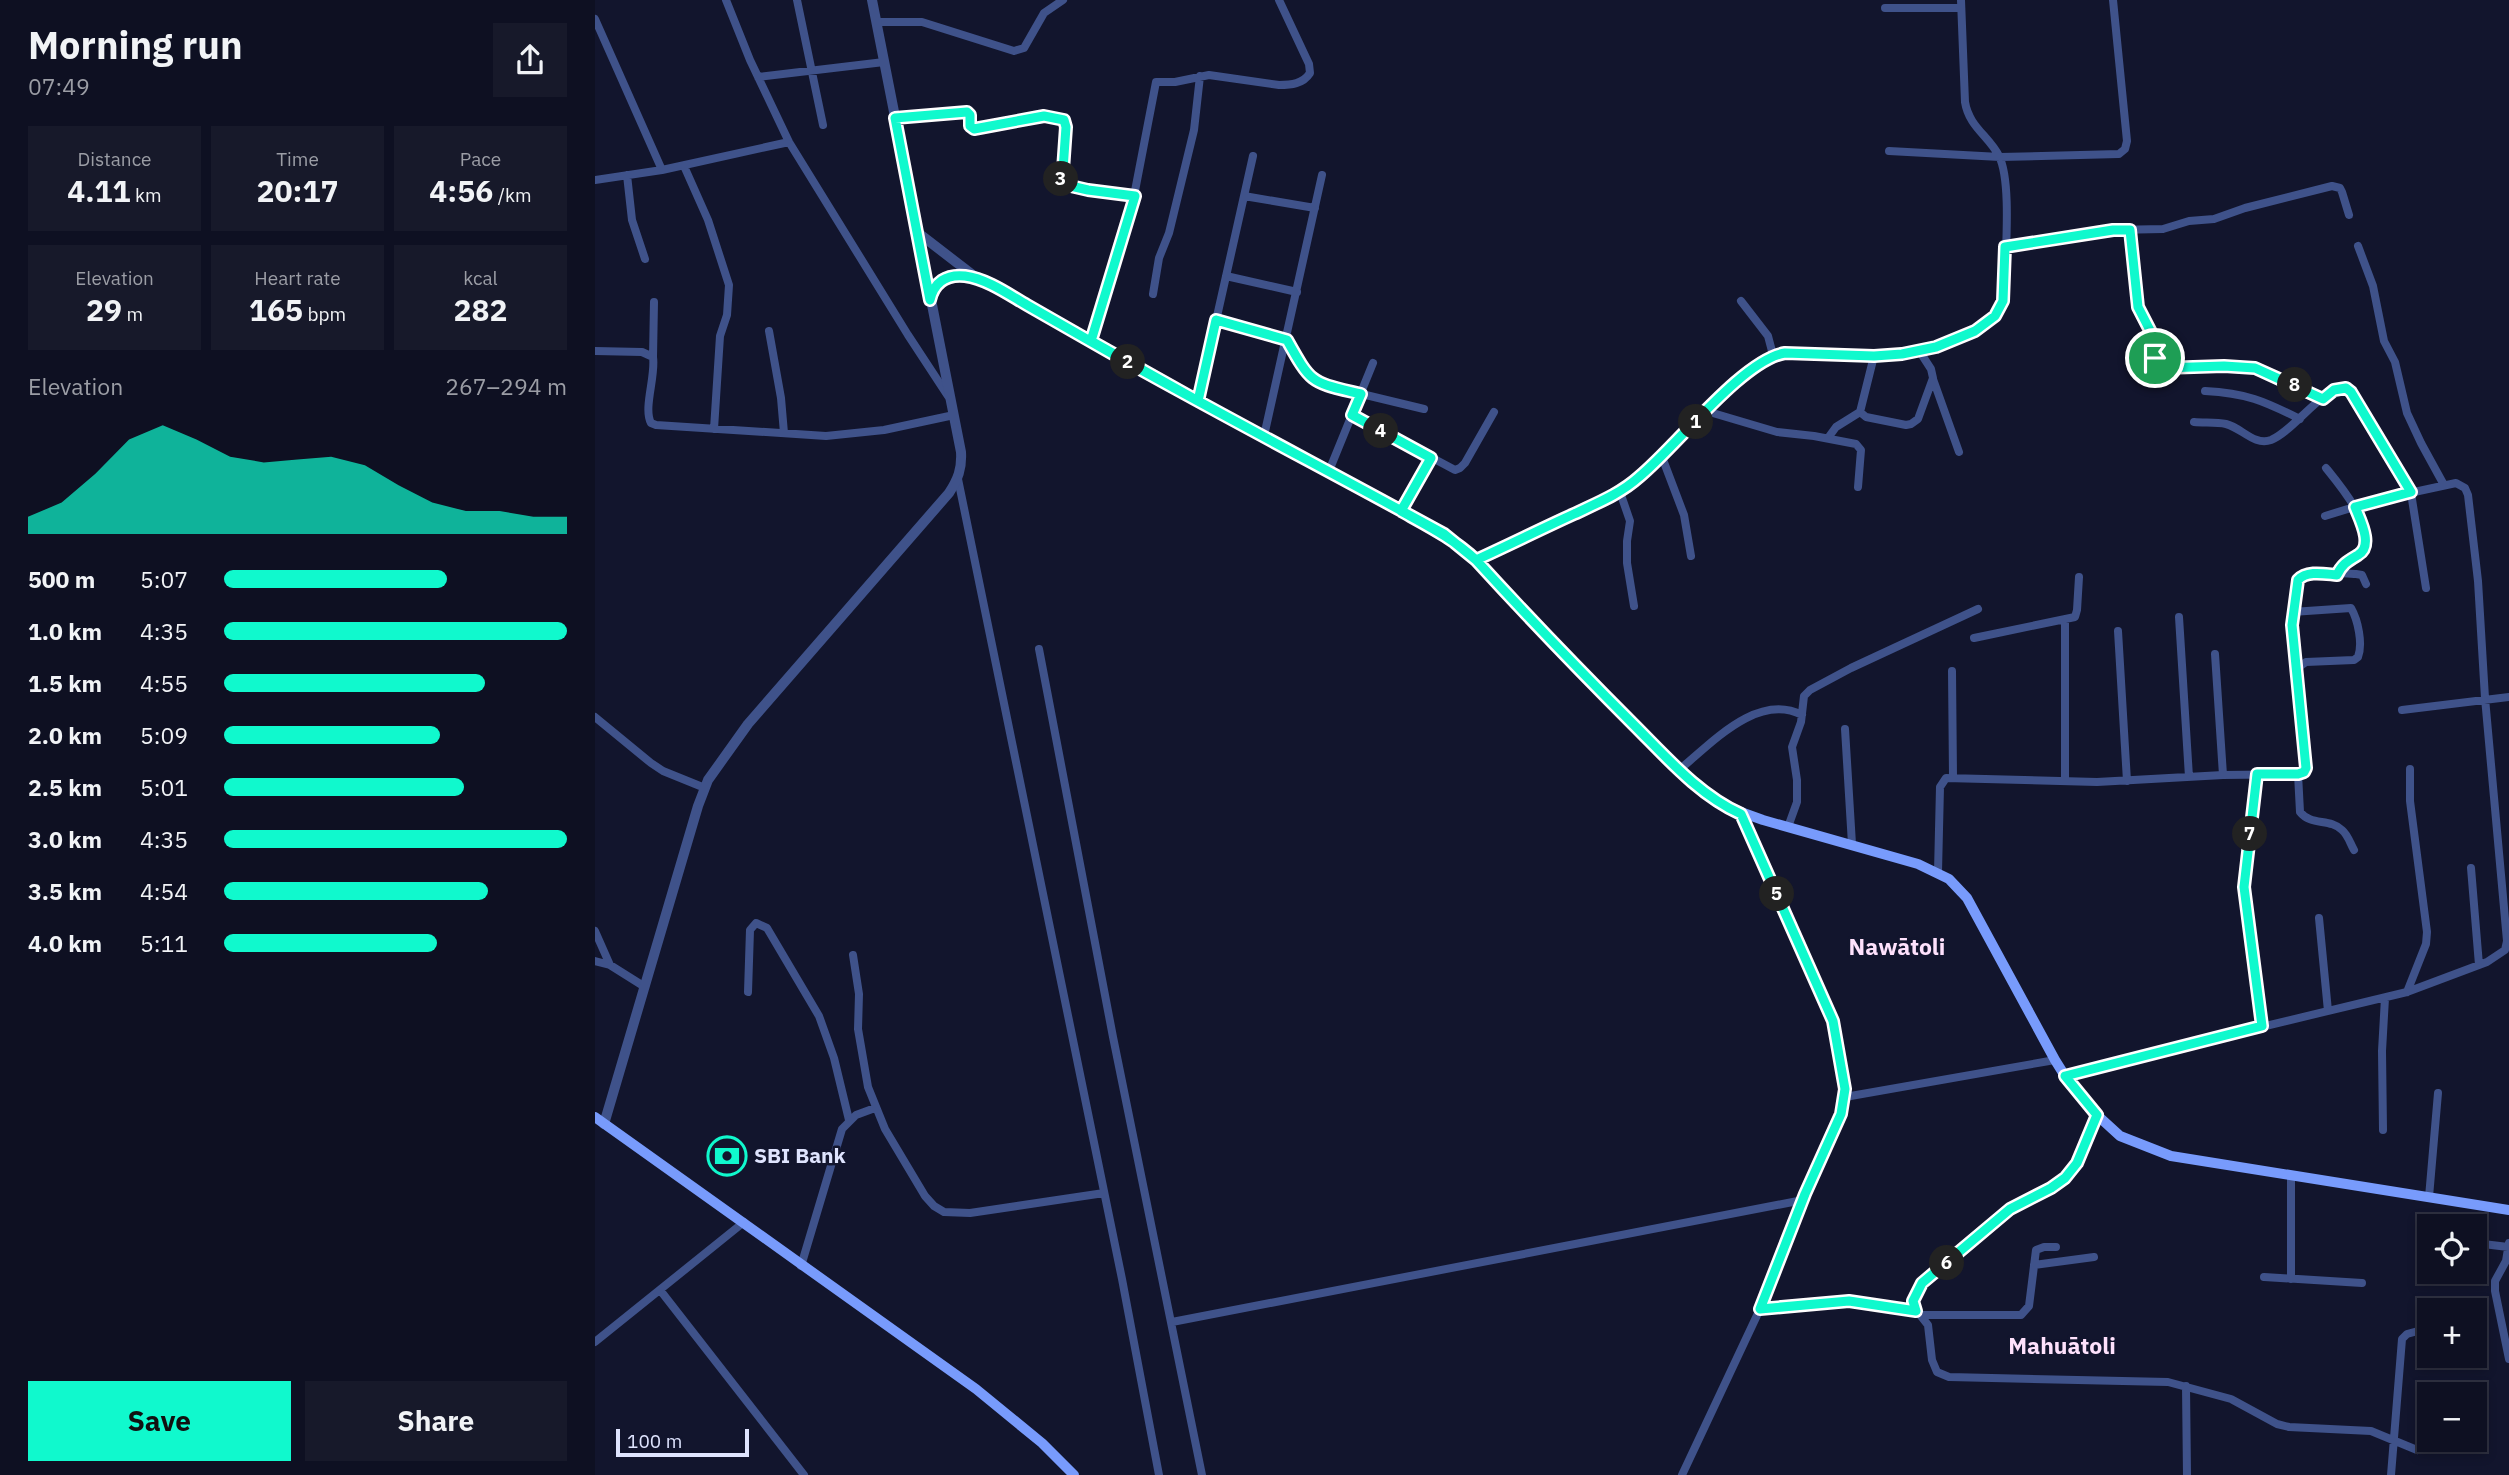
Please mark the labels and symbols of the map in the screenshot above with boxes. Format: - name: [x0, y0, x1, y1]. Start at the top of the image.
- pin: 3: [1043, 162, 1079, 196]
- pin: [2125, 328, 2185, 388]
- pin: 2: [1111, 344, 1145, 380]
- pin: 8: [2277, 368, 2313, 402]
- pin: 1: [1679, 404, 1713, 440]
- pin: 4: [1363, 414, 1399, 448]
- pin: 7: [2233, 816, 2267, 852]
- pin: 5: [1759, 876, 1795, 912]
- district label: Nawātoli: [1849, 931, 1945, 961]
- bank icon: SBI Bank: [706, 1135, 748, 1177]
- place label: SBI Bank: [754, 1141, 847, 1169]
- pin: 6: [1929, 1246, 1965, 1280]
- district label: Mahuātoli: [2008, 1330, 2116, 1360]
- scale bar: [616, 1426, 749, 1458]

